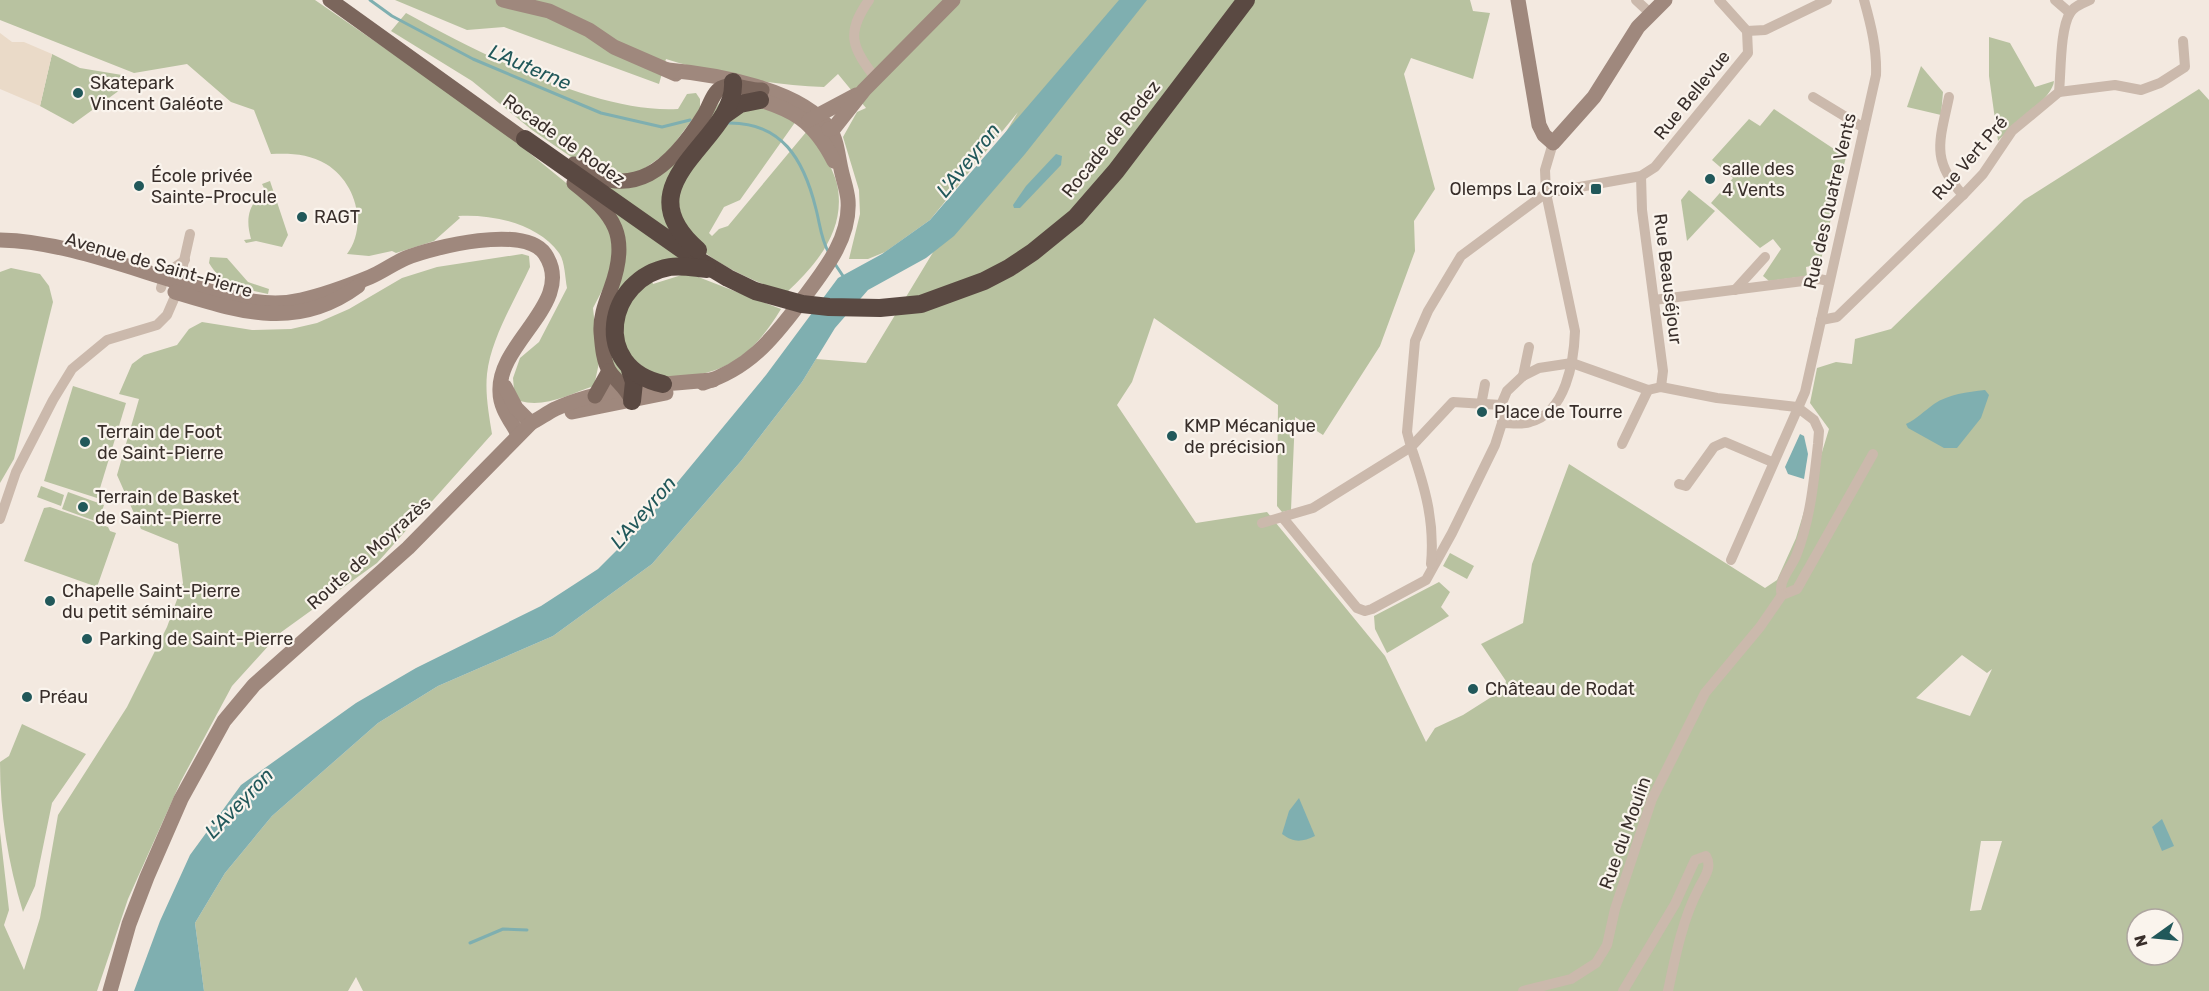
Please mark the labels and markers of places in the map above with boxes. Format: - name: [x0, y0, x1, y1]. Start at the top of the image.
- place label: Skatepark Vincent Galéote: [90, 72, 223, 115]
- marker: Skatepark Vincent Galéote: [71, 86, 85, 100]
- place label: salle des 4 Vents: [1722, 158, 1794, 201]
- place label: École privée Sainte-Procule: [151, 165, 277, 208]
- marker: salle des 4 Vents: [1703, 172, 1717, 186]
- place label: Olemps La Croix: [1450, 178, 1584, 200]
- marker: École privée Sainte-Procule: [132, 179, 146, 193]
- marker: Olemps La Croix: [1589, 182, 1603, 196]
- place label: RAGT: [314, 206, 360, 228]
- marker: RAGT: [295, 210, 309, 224]
- place label: Place de Tourre: [1494, 401, 1623, 423]
- marker: Place de Tourre: [1475, 405, 1489, 419]
- place label: KMP Mécanique de précision: [1184, 415, 1316, 458]
- place label: Terrain de Foot de Saint-Pierre: [97, 421, 223, 464]
- marker: KMP Mécanique de précision: [1165, 429, 1179, 443]
- marker: Terrain de Foot de Saint-Pierre: [78, 435, 92, 449]
- place label: Terrain de Basket de Saint-Pierre: [95, 486, 239, 529]
- marker: Terrain de Basket de Saint-Pierre: [76, 500, 90, 514]
- place label: Chapelle Saint-Pierre du petit séminaire: [62, 580, 240, 623]
- marker: Chapelle Saint-Pierre du petit séminaire: [43, 594, 57, 608]
- place label: Parking de Saint-Pierre: [99, 628, 293, 650]
- marker: Parking de Saint-Pierre: [80, 632, 94, 646]
- place label: Château de Rodat: [1485, 678, 1635, 700]
- marker: Château de Rodat: [1466, 682, 1480, 696]
- place label: Préau: [39, 686, 88, 708]
- marker: Préau: [20, 690, 34, 704]

